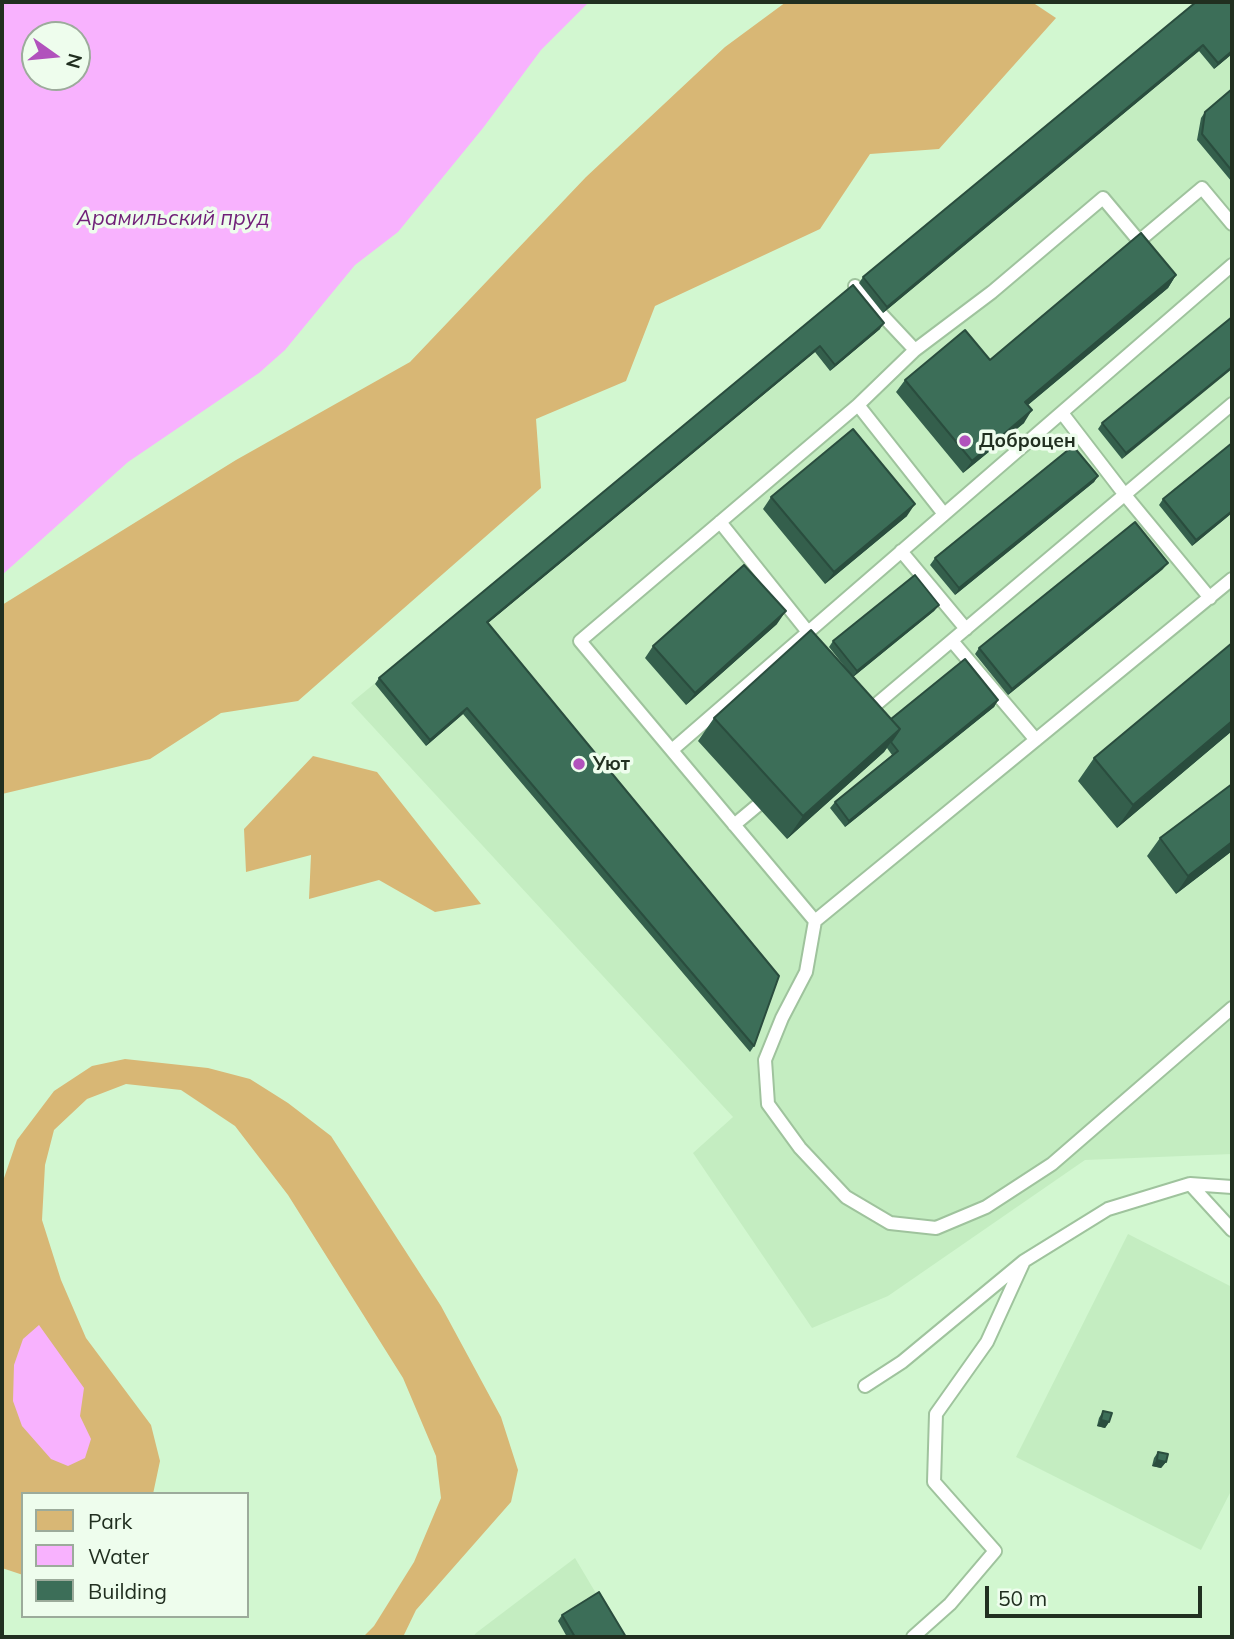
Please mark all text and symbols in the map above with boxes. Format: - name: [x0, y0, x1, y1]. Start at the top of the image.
- north arrow: [21, 21, 91, 91]
- text: N: [61, 51, 88, 71]
- water label: Арамильский пруд: [77, 206, 269, 232]
- place label: Доброцен: [979, 430, 1076, 452]
- marker: Доброцен: [957, 433, 973, 449]
- place label: Уют: [593, 753, 630, 775]
- marker: Уют: [571, 756, 587, 772]
- legend: [21, 1492, 248, 1618]
- text: Park: [88, 1508, 132, 1534]
- text: Water: [88, 1543, 149, 1569]
- scale bar: [989, 1572, 1206, 1616]
- text: Building: [88, 1578, 167, 1604]
- text: 50 m: [998, 1585, 1047, 1611]

